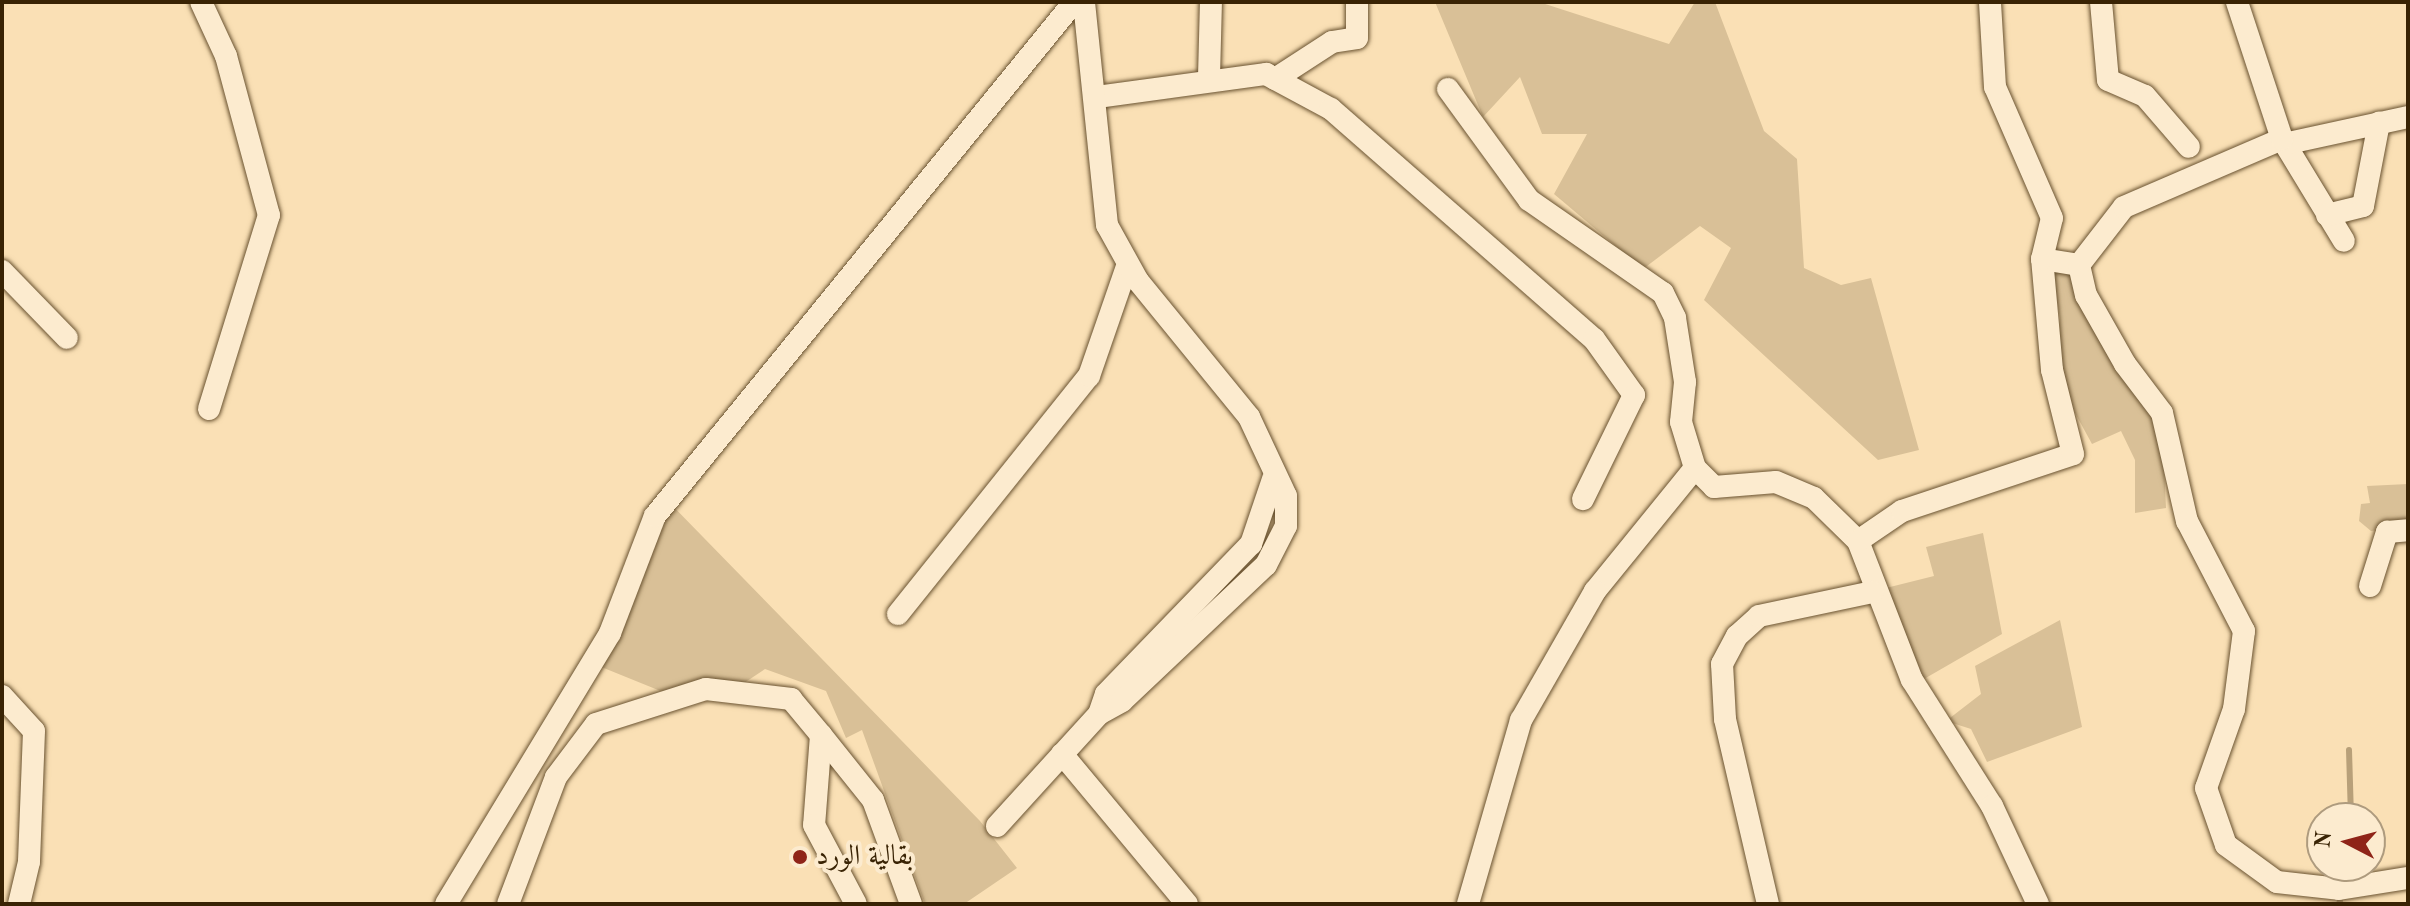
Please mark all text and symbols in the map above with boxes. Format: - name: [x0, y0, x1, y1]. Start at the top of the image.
- north arrow: [2306, 802, 2386, 882]
- text: N: [2312, 830, 2336, 849]
- place label: بقالية الورد: [816, 840, 913, 874]
- marker: بقالية الورد: [791, 848, 809, 866]

